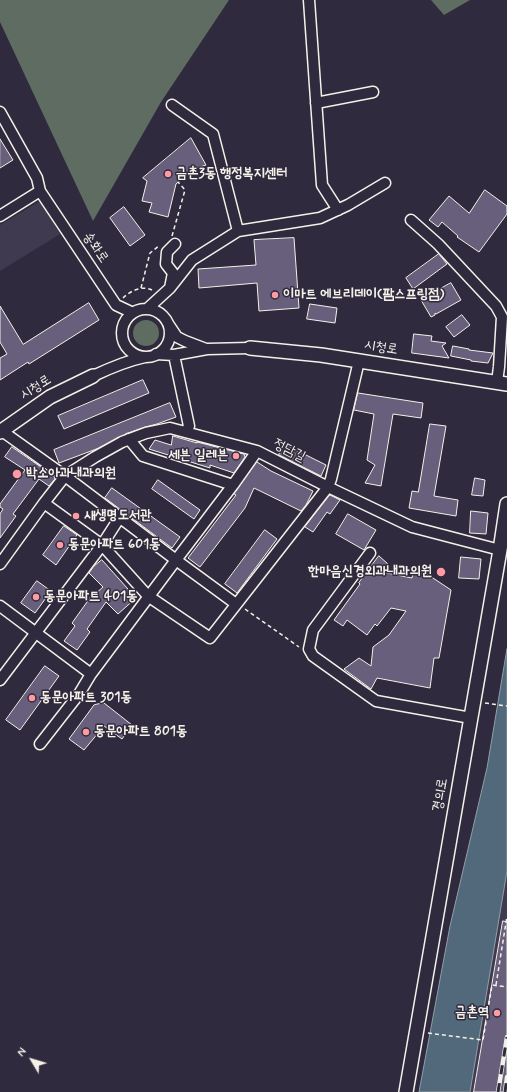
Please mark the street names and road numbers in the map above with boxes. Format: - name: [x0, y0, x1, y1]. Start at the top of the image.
- street label: 송화로: [79, 229, 111, 267]
- street label: 시청로: [363, 337, 399, 359]
- street label: 시청로: [17, 372, 55, 404]
- street label: 정담길: [270, 436, 308, 466]
- street label: 경의로: [430, 777, 452, 813]

